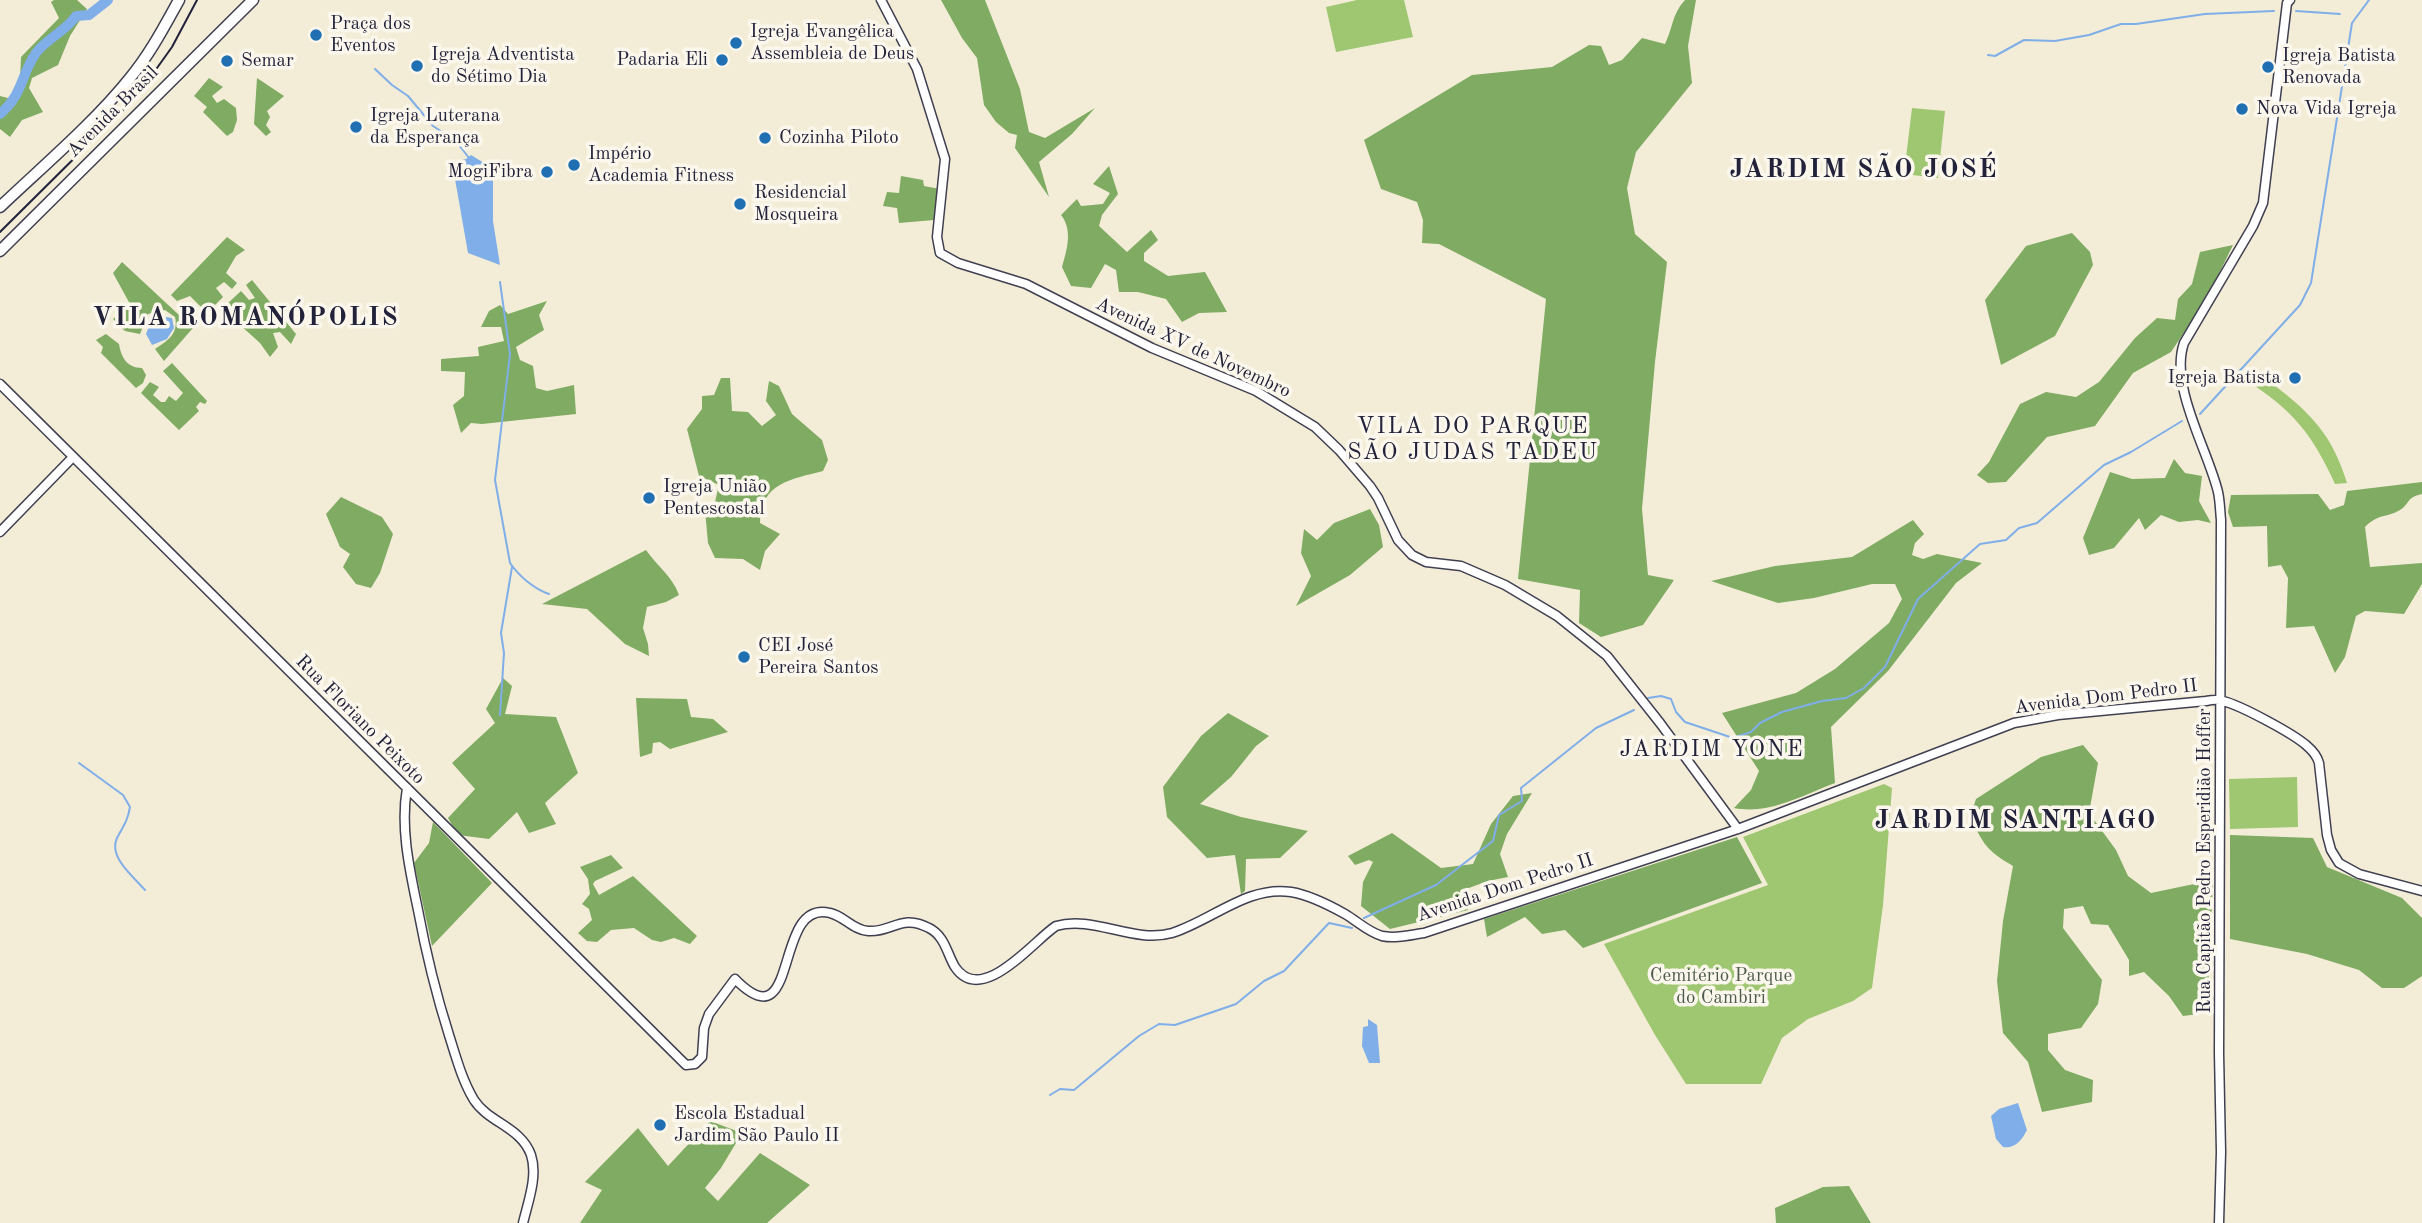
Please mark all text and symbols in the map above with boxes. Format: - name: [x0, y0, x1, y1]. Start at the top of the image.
- place label: Praça dos Eventos: [330, 13, 411, 57]
- place label: Igreja Evangêlica Assembleia de Deus: [750, 21, 914, 65]
- marker: Praça dos Eventos: [308, 27, 324, 43]
- marker: Igreja Evangêlica Assembleia de Deus: [728, 35, 744, 51]
- place label: Igreja Adventista do Sétimo Dia: [431, 44, 575, 88]
- place label: Igreja Batista Renovada: [2282, 45, 2396, 89]
- place label: Padaria Eli: [616, 49, 708, 71]
- place label: Semar: [241, 50, 294, 72]
- marker: Padaria Eli: [714, 52, 730, 68]
- marker: Semar: [219, 53, 235, 69]
- marker: Igreja Adventista do Sétimo Dia: [409, 58, 425, 74]
- marker: Igreja Batista Renovada: [2260, 59, 2276, 75]
- street label: Avenida Brasil: [63, 62, 163, 162]
- place label: Nova Vida Igreja: [2256, 98, 2397, 120]
- marker: Nova Vida Igreja: [2234, 101, 2250, 117]
- place label: Igreja Luterana da Esperança: [370, 105, 500, 149]
- marker: Igreja Luterana da Esperança: [348, 119, 364, 135]
- place label: Cozinha Piloto: [779, 127, 899, 149]
- marker: Cozinha Piloto: [757, 130, 773, 146]
- place label: Império Academia Fitness: [588, 143, 734, 187]
- district label: JARDIM SÃO JOSÉ: [1731, 154, 1997, 186]
- marker: Império Academia Fitness: [566, 157, 582, 173]
- place label: MogiFibra: [447, 161, 533, 183]
- marker: MogiFibra: [539, 164, 555, 180]
- place label: Residencial Mosqueira: [754, 182, 847, 226]
- marker: Residencial Mosqueira: [732, 196, 748, 212]
- street label: Avenida XV de Novembro: [1092, 293, 1294, 403]
- district label: VILA ROMANÓPOLIS: [94, 302, 398, 334]
- place label: Igreja Batista: [2167, 367, 2281, 389]
- marker: Igreja Batista: [2287, 370, 2303, 386]
- district label: VILA DO PARQUE SÃO JUDAS TADEU: [1349, 413, 1597, 467]
- place label: Igreja União Pentescostal: [663, 476, 767, 520]
- marker: Igreja União Pentescostal: [641, 490, 657, 506]
- place label: CEI José Pereira Santos: [758, 635, 879, 679]
- marker: CEI José Pereira Santos: [736, 649, 752, 665]
- street label: Rua Floriano Peixoto: [290, 650, 430, 790]
- street label: Avenida Dom Pedro II: [2013, 674, 2199, 720]
- street label: Rua Capitão Pedro Esperidião Hoffer: [2194, 709, 2216, 1013]
- district label: JARDIM YONE: [1621, 736, 1803, 764]
- district label: JARDIM SANTIAGO: [1877, 805, 2155, 837]
- street label: Avenida Dom Pedro II: [1414, 849, 1596, 927]
- park label: Cemitério Parque do Cambiri: [1650, 965, 1792, 1009]
- place label: Escola Estadual Jardim São Paulo II: [674, 1103, 839, 1147]
- marker: Escola Estadual Jardim São Paulo II: [652, 1117, 668, 1133]

